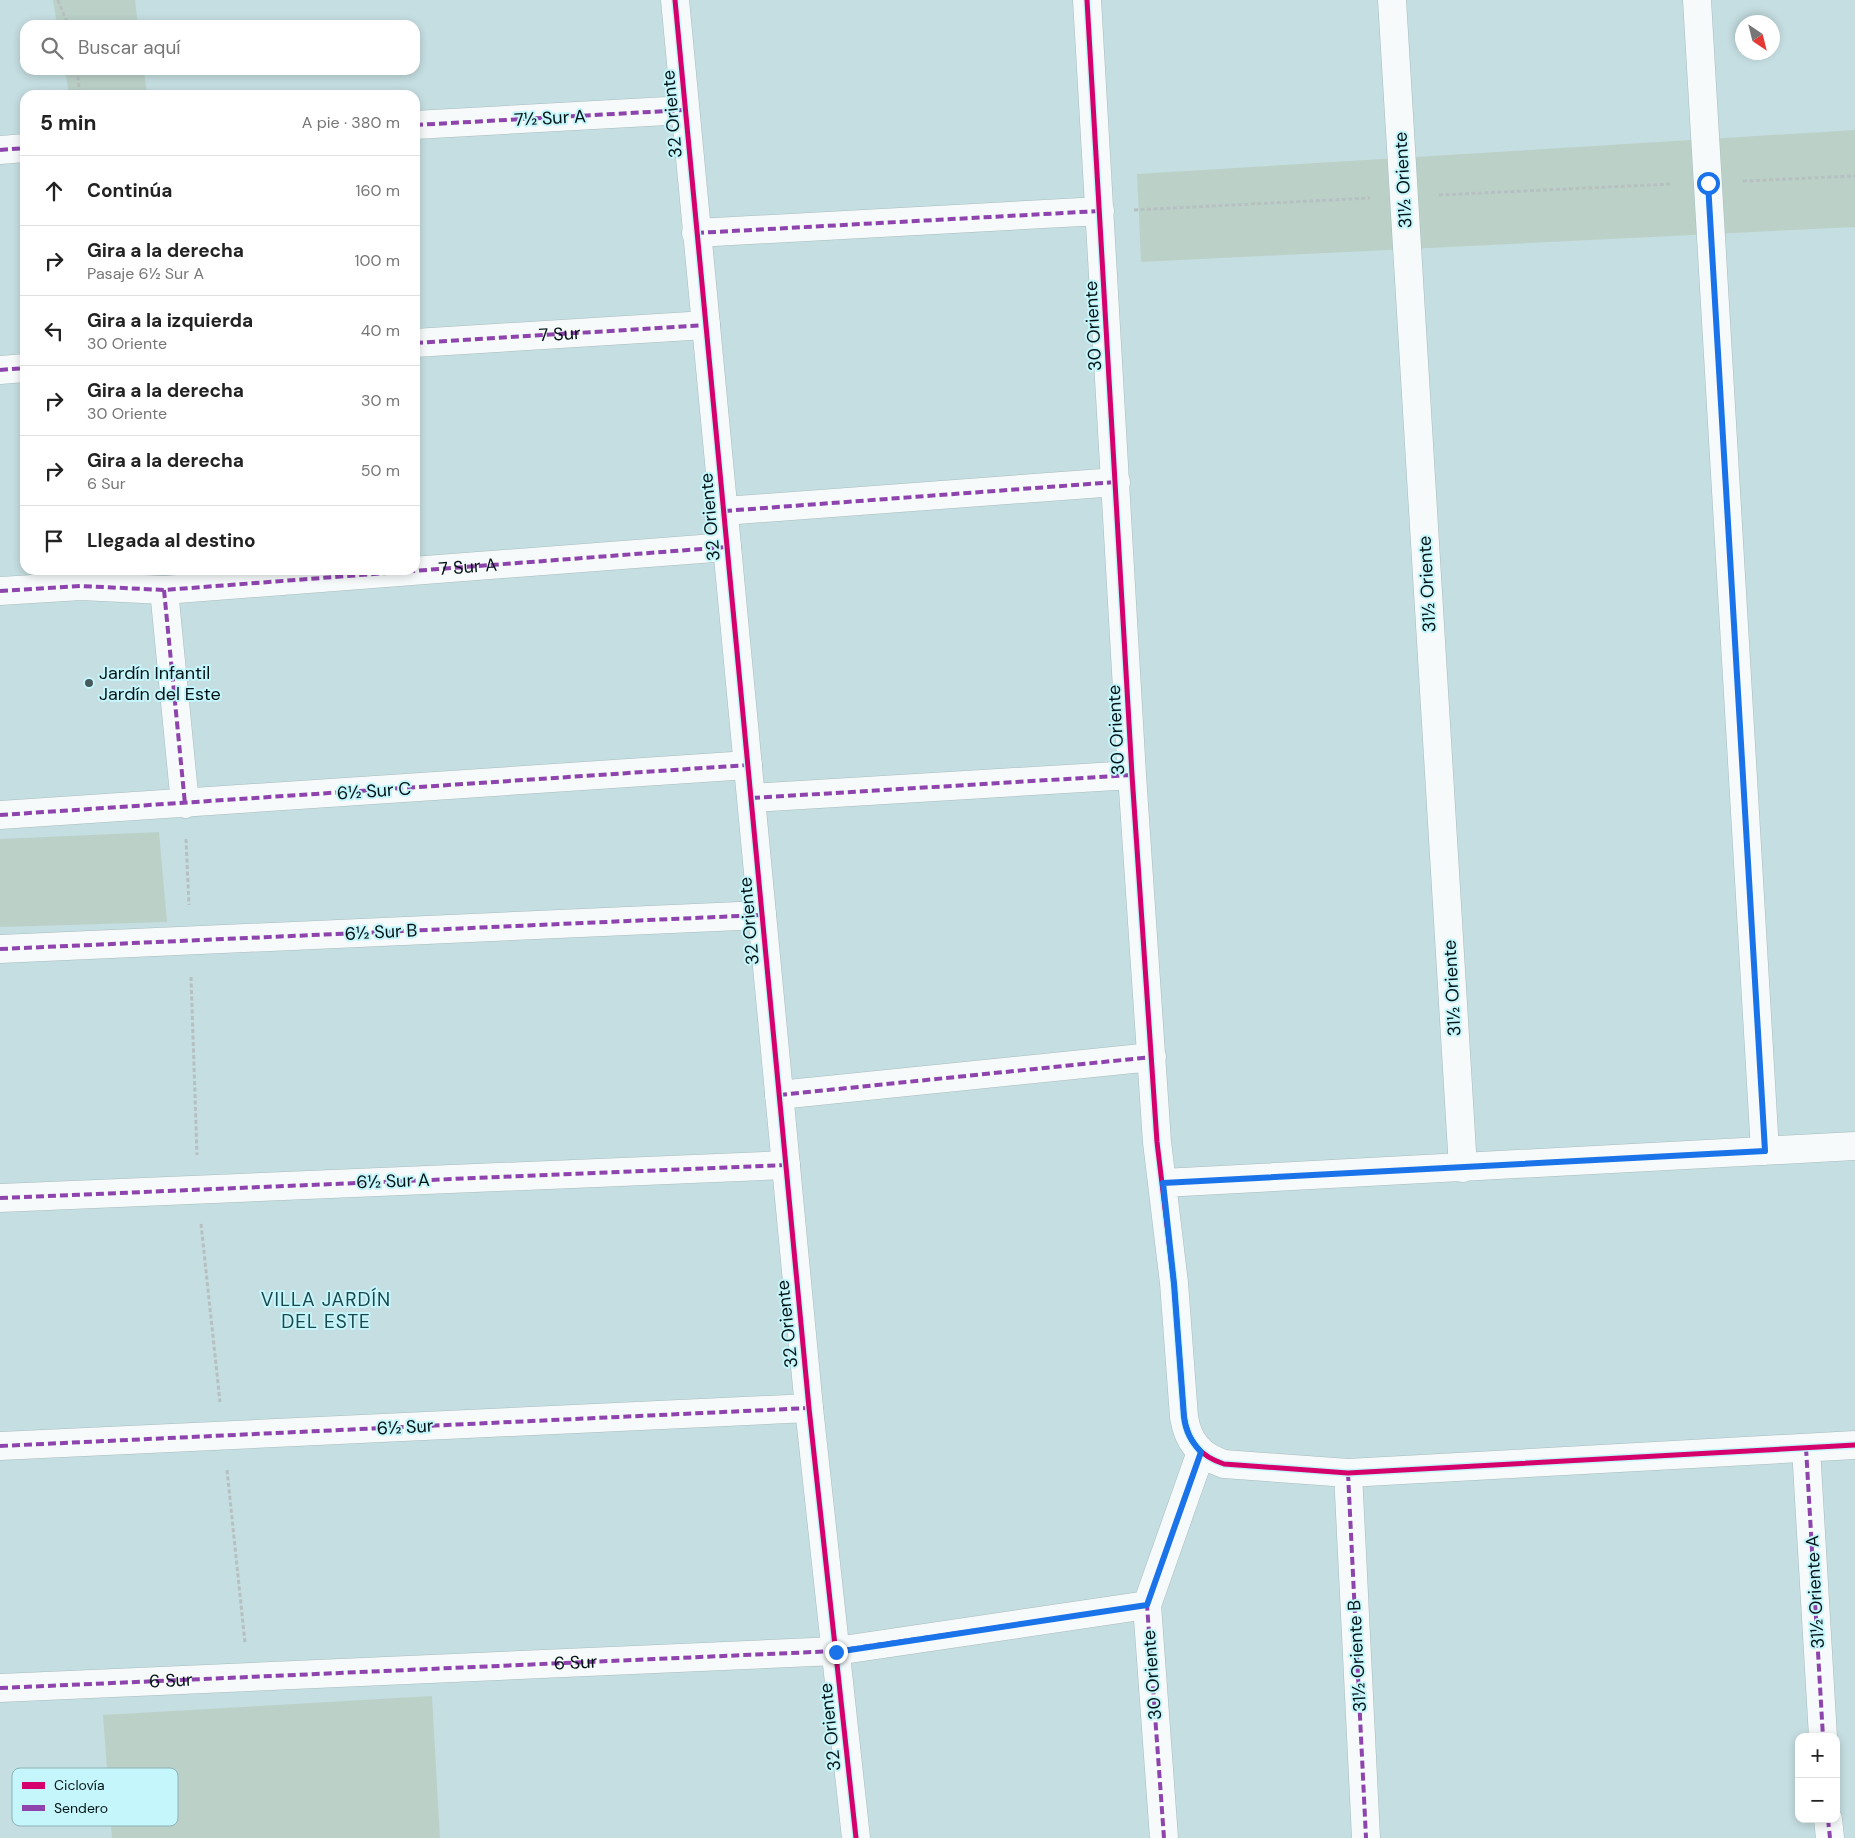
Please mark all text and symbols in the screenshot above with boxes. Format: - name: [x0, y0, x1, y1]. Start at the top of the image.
- north arrow: [1735, 15, 1780, 60]
- search box: [20, 20, 420, 75]
- icon: search: [38, 34, 66, 62]
- text: Buscar aquí: [78, 35, 181, 60]
- street label: 32 Oriente: [656, 69, 688, 159]
- street label: 7½ Sur A: [513, 104, 587, 132]
- text: 5 min: [40, 109, 96, 137]
- text: A pie · 380 m: [302, 112, 400, 133]
- street label: 31½ Oriente: [1388, 131, 1418, 229]
- route start: [1697, 172, 1720, 195]
- icon: ahead: [40, 177, 68, 205]
- text: Continúa: [87, 178, 172, 203]
- text: 160 m: [356, 180, 400, 201]
- text: Gira a la derecha: [87, 238, 244, 263]
- icon: right: [40, 247, 68, 275]
- text: 100 m: [355, 250, 400, 271]
- text: Pasaje 6½ Sur A: [87, 263, 204, 284]
- street label: 30 Oriente: [1079, 280, 1107, 372]
- text: Gira a la izquierda: [87, 308, 253, 333]
- icon: left: [40, 317, 68, 345]
- text: 40 m: [361, 320, 400, 341]
- street label: 7 Sur: [538, 321, 582, 347]
- text: 30 Oriente: [87, 333, 167, 354]
- text: Gira a la derecha: [87, 378, 244, 403]
- icon: right: [40, 387, 68, 415]
- text: 30 m: [361, 390, 400, 411]
- text: 30 Oriente: [87, 403, 167, 424]
- text: Gira a la derecha: [87, 448, 244, 473]
- icon: right: [40, 457, 68, 485]
- text: 50 m: [361, 460, 400, 481]
- street label: 32 Oriente: [694, 472, 726, 562]
- text: 6 Sur: [87, 473, 126, 494]
- icon: arrive: [40, 527, 68, 555]
- text: Llegada al destino: [87, 528, 256, 553]
- street label: 31½ Oriente: [1412, 535, 1442, 633]
- street label: 7 Sur A: [438, 553, 498, 581]
- place label: Jardín Infantil Jardín del Este: [99, 661, 221, 706]
- marker: Jardín Infantil Jardín del Este: [83, 677, 95, 689]
- street label: 30 Oriente: [1102, 684, 1130, 776]
- street label: 6½ Sur C: [336, 776, 412, 806]
- street label: 32 Oriente: [733, 876, 765, 966]
- street label: 6½ Sur B: [344, 918, 418, 946]
- street label: 31½ Oriente: [1437, 939, 1467, 1037]
- street label: 6½ Sur A: [356, 1168, 430, 1194]
- street label: 32 Oriente: [770, 1279, 804, 1369]
- district label: VILLA JARDÍN DEL ESTE: [261, 1287, 391, 1334]
- street label: 6½ Sur: [376, 1414, 434, 1440]
- street label: 31½ Oriente A: [1800, 1535, 1830, 1649]
- street label: 31½ Oriente B: [1342, 1599, 1372, 1713]
- street label: 30 Oriente: [1137, 1629, 1167, 1721]
- route end: [825, 1641, 848, 1664]
- street label: 6 Sur: [553, 1650, 598, 1675]
- street label: 6 Sur: [149, 1667, 193, 1693]
- street label: 32 Oriente: [813, 1682, 847, 1772]
- map controls: [1795, 1733, 1840, 1823]
- button: +: [1795, 1733, 1840, 1778]
- legend: [12, 1768, 178, 1826]
- text: Ciclovía: [54, 1776, 105, 1794]
- button: −: [1795, 1778, 1840, 1823]
- text: Sendero: [54, 1799, 108, 1817]

